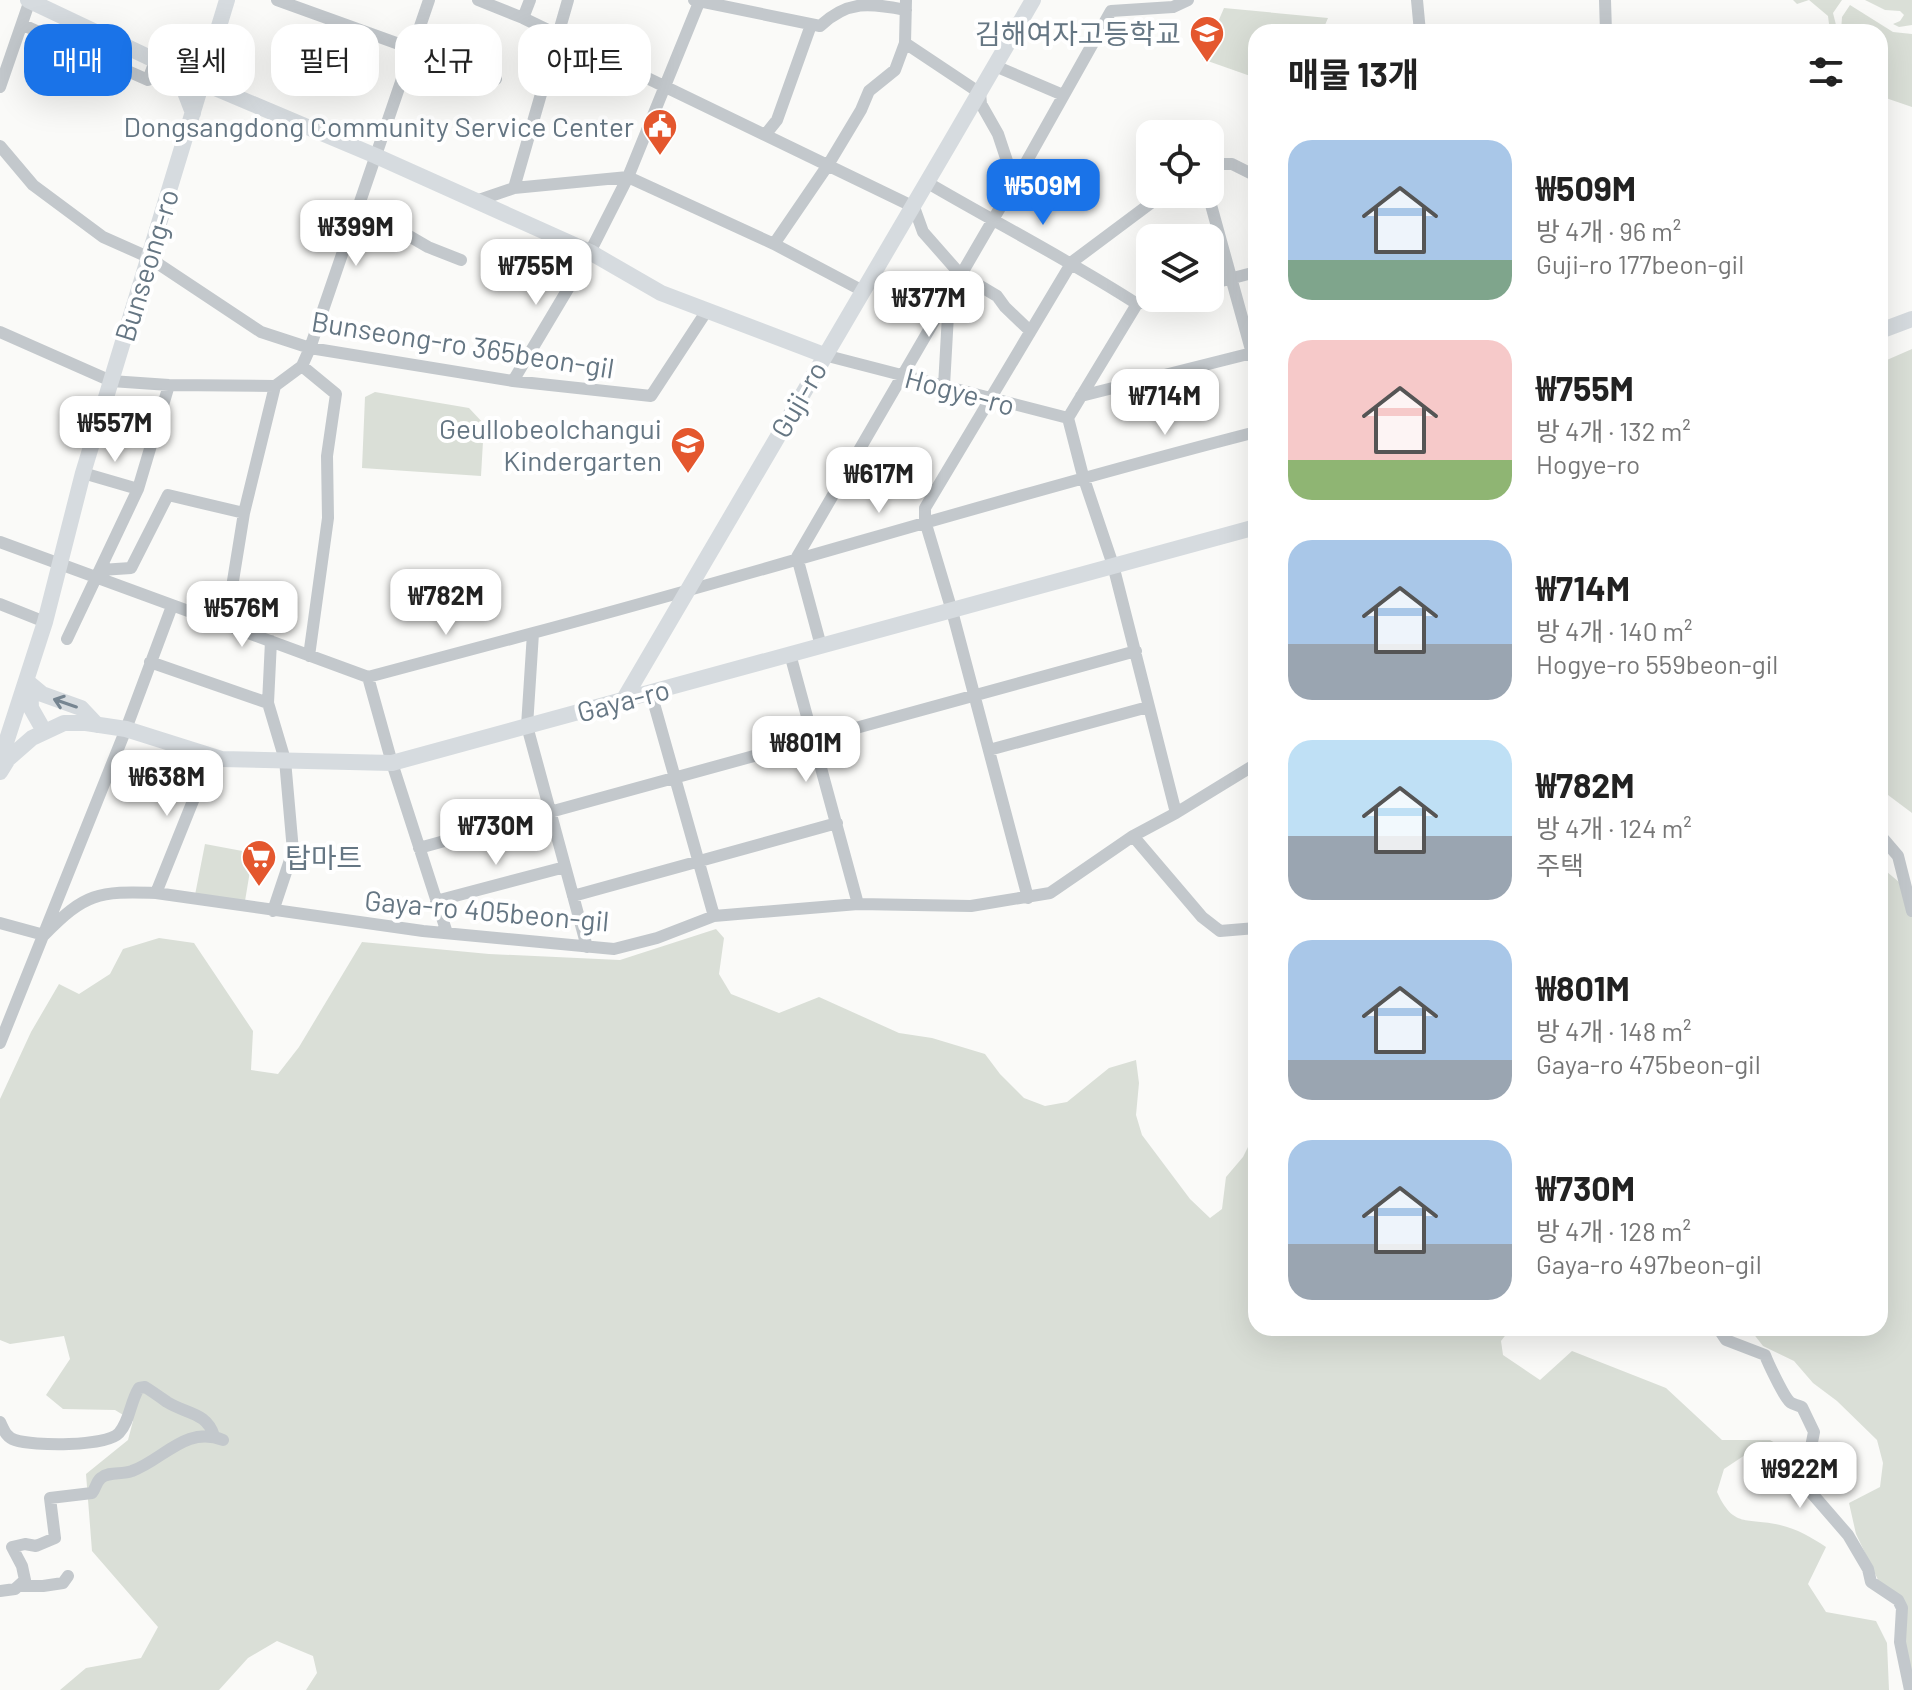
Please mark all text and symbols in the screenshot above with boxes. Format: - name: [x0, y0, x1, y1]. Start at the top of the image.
- school or university icon: 김해여자고등학교: [1188, 14, 1226, 64]
- place label: 김해여자고등학교: [975, 16, 1181, 50]
- chip: 매매: [24, 24, 132, 96]
- chip: 월세: [148, 24, 255, 96]
- chip: 필터: [271, 24, 379, 96]
- chip: 신규: [395, 24, 502, 96]
- chip: 아파트: [518, 24, 651, 96]
- icon: filters: [1804, 50, 1848, 94]
- text: 매물 13개: [1288, 53, 1419, 94]
- public building icon: Dongsangdong Community Service Center: [641, 107, 679, 157]
- place label: Dongsangdong Community Service Center: [123, 109, 634, 143]
- map controls: [1136, 120, 1224, 312]
- button: locate: [1136, 120, 1224, 208]
- pin: ₩509M: [987, 159, 1099, 227]
- text: ₩509M: [1536, 167, 1636, 208]
- text: ₩509M: [1005, 169, 1081, 200]
- icon: home: [1352, 172, 1448, 268]
- street label: Bunseong-ro: [107, 185, 185, 345]
- pin: ₩399M: [300, 200, 412, 268]
- text: ₩399M: [318, 210, 394, 241]
- text: 방 4개 · 96 m²: [1536, 215, 1681, 246]
- button: layers: [1136, 224, 1224, 312]
- pin: ₩755M: [480, 239, 592, 307]
- text: Guji-ro 177beon-gil: [1536, 248, 1744, 279]
- text: ₩755M: [499, 249, 573, 280]
- pin: ₩377M: [873, 271, 985, 339]
- text: ₩377M: [892, 281, 966, 312]
- street label: Bunseong-ro 365beon-gil: [309, 303, 617, 385]
- street label: Guji-ro: [763, 355, 833, 443]
- street label: Hogye-ro: [901, 360, 1019, 422]
- text: ₩755M: [1536, 367, 1634, 408]
- pin: ₩714M: [1109, 369, 1221, 437]
- icon: home: [1352, 372, 1448, 468]
- text: ₩714M: [1129, 379, 1201, 410]
- pin: ₩557M: [59, 396, 171, 464]
- text: ₩557M: [78, 406, 152, 437]
- place label: Geullobeolchangui Kindergarten: [439, 411, 662, 477]
- text: 방 4개 · 132 m²: [1536, 415, 1691, 446]
- school or university icon: Geullobeolchangui Kindergarten: [669, 425, 707, 475]
- pin: ₩617M: [823, 447, 935, 515]
- text: Hogye-ro: [1536, 448, 1640, 479]
- text: ₩617M: [844, 457, 914, 488]
- text: ₩714M: [1536, 567, 1630, 608]
- pin: ₩782M: [390, 569, 502, 637]
- icon: home: [1352, 572, 1448, 668]
- text: ₩782M: [408, 579, 484, 610]
- pin: ₩576M: [186, 581, 298, 649]
- text: ₩576M: [205, 591, 279, 622]
- text: 방 4개 · 140 m²: [1536, 615, 1693, 646]
- text: Hogye-ro 559beon-gil: [1536, 648, 1778, 679]
- street label: Gaya-ro: [573, 671, 673, 729]
- one-way arrow: [53, 694, 78, 709]
- pin: ₩801M: [750, 716, 862, 784]
- text: ₩801M: [770, 726, 842, 757]
- pin: ₩638M: [111, 750, 223, 818]
- text: ₩638M: [129, 760, 205, 791]
- text: ₩782M: [1536, 764, 1635, 805]
- icon: home: [1352, 772, 1448, 868]
- pin: ₩730M: [440, 799, 552, 867]
- text: ₩730M: [458, 809, 534, 840]
- text: 방 4개 · 124 m²: [1536, 812, 1692, 843]
- supermarket icon: 탑마트: [240, 838, 278, 888]
- place label: 탑마트: [285, 840, 362, 874]
- text: 주택: [1536, 849, 1584, 880]
- street label: Gaya-ro 405beon-gil: [363, 882, 611, 938]
- text: ₩801M: [1536, 967, 1630, 1008]
- icon: home: [1352, 972, 1448, 1068]
- text: 방 4개 · 148 m²: [1536, 1015, 1691, 1046]
- text: Gaya-ro 475beon-gil: [1536, 1048, 1761, 1079]
- text: ₩730M: [1536, 1167, 1635, 1208]
- icon: home: [1352, 1172, 1448, 1268]
- text: 방 4개 · 128 m²: [1536, 1215, 1691, 1246]
- text: Gaya-ro 497beon-gil: [1536, 1248, 1762, 1279]
- pin: ₩922M: [1744, 1442, 1856, 1510]
- text: ₩922M: [1762, 1452, 1838, 1483]

